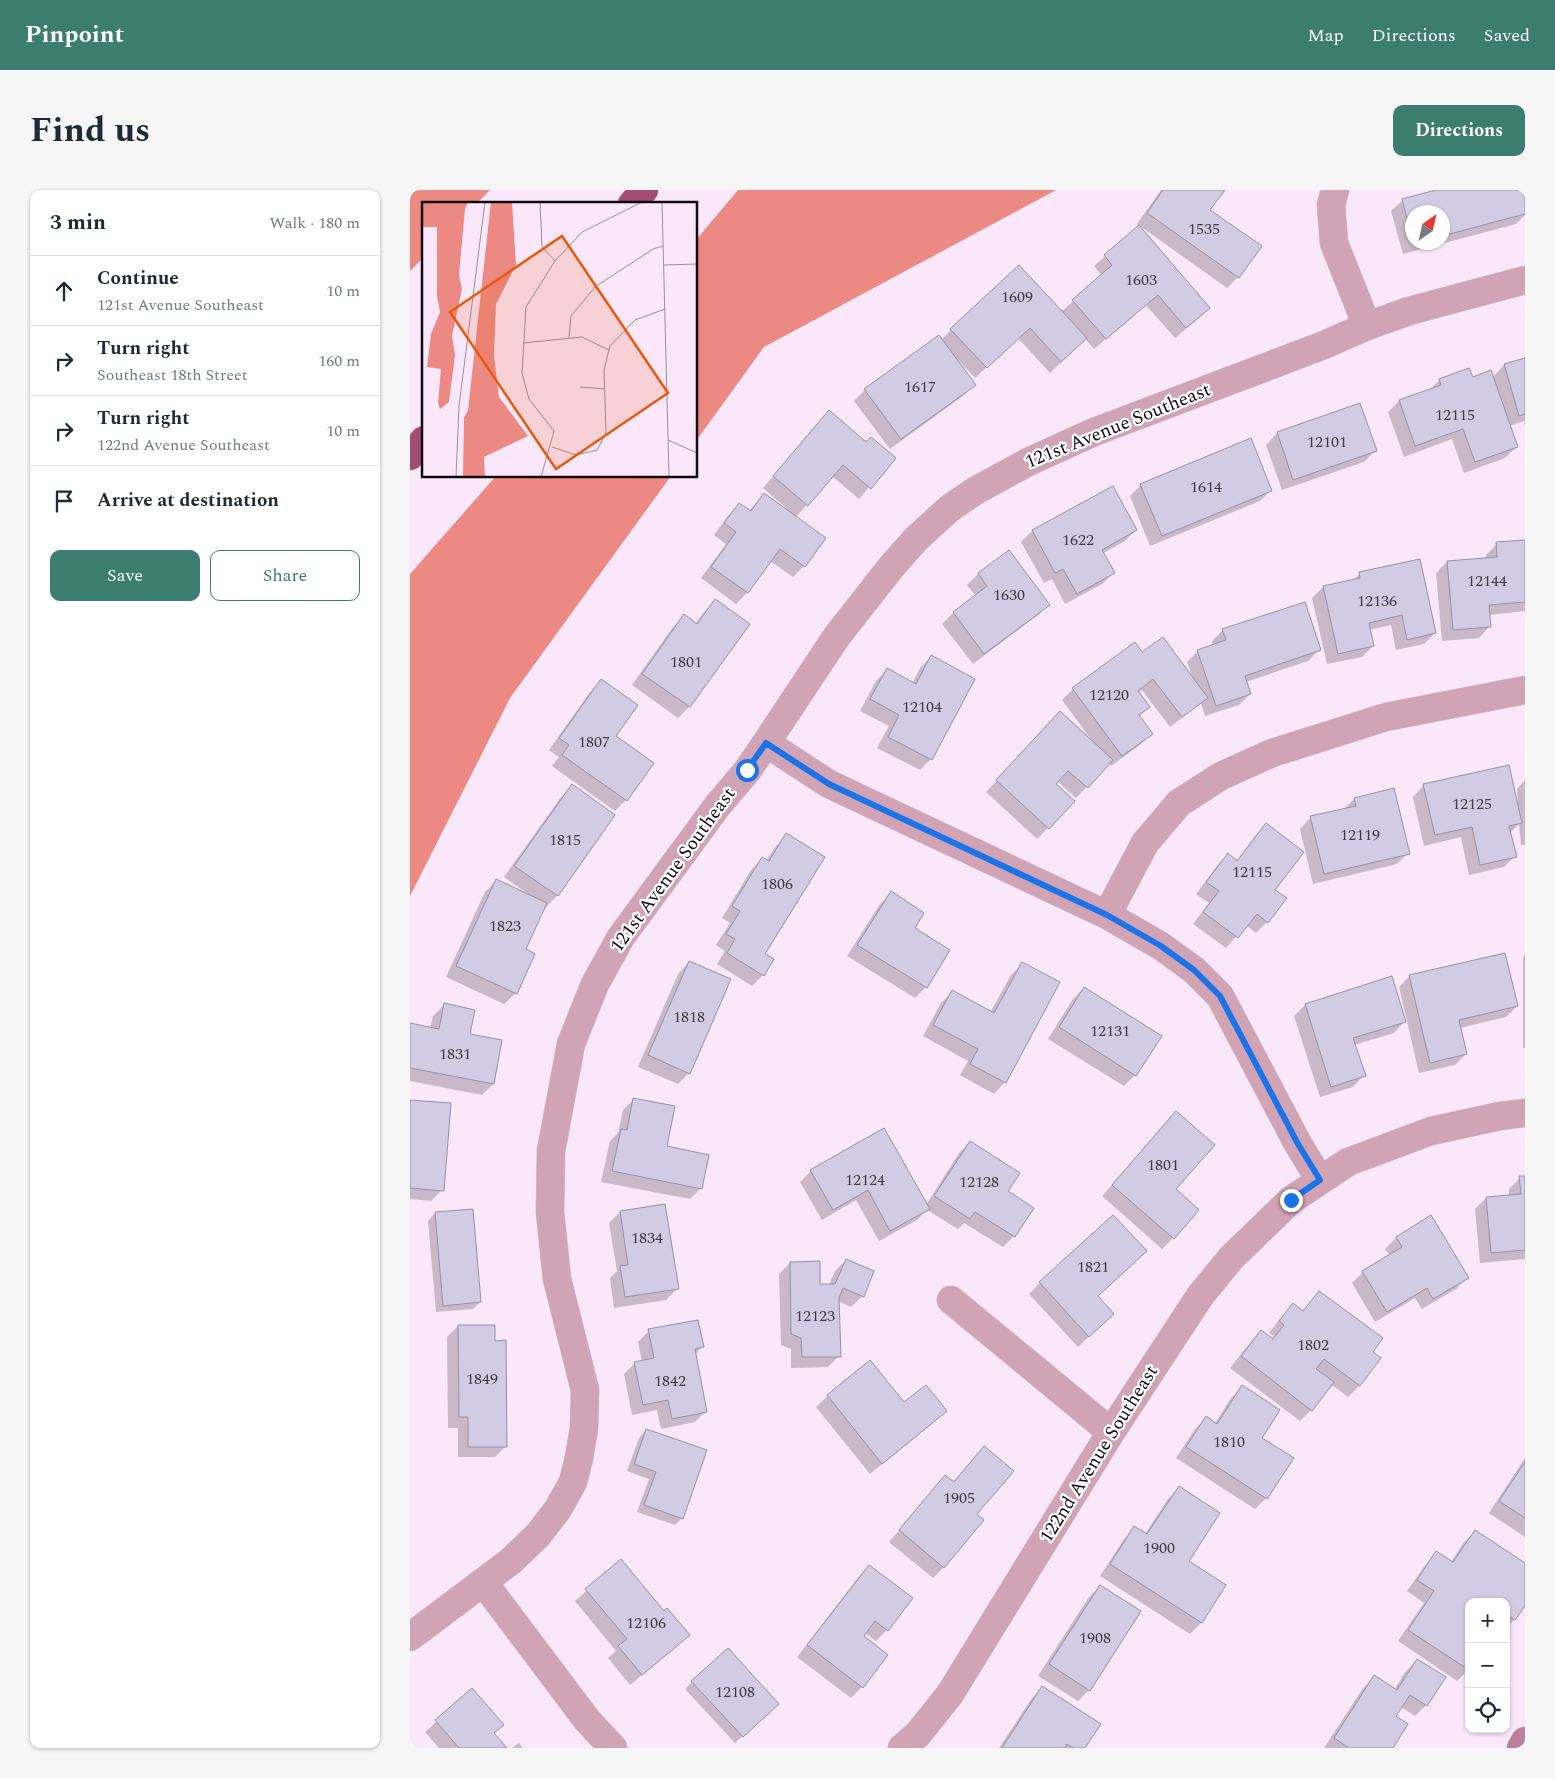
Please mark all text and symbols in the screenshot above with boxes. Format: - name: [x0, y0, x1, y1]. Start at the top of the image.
- text: Pinpoint: [25, 17, 124, 53]
- text: Map: [1308, 22, 1344, 49]
- text: Directions: [1372, 22, 1456, 49]
- text: Saved: [1484, 22, 1530, 49]
- text: Find us: [30, 104, 150, 157]
- button: Directions: [1393, 105, 1525, 156]
- inset map: [422, 202, 698, 478]
- north arrow: [1405, 205, 1450, 250]
- text: 3 min: [50, 207, 106, 239]
- text: Walk · 180 m: [269, 211, 360, 235]
- house number: 1535: [1188, 217, 1220, 241]
- text: Continue: [97, 264, 179, 293]
- house number: 1603: [1125, 268, 1157, 292]
- icon: ahead: [50, 277, 78, 305]
- text: 10 m: [326, 279, 360, 303]
- house number: 1609: [1001, 285, 1033, 309]
- text: 121st Avenue Southeast: [97, 293, 264, 317]
- text: Turn right: [97, 334, 190, 363]
- icon: right: [50, 347, 78, 375]
- text: 160 m: [318, 349, 360, 373]
- text: Southeast 18th Street: [97, 363, 247, 387]
- house number: 1617: [904, 375, 936, 399]
- street label: 121st Avenue Southeast: [1021, 375, 1215, 477]
- house number: 12115: [1435, 403, 1475, 427]
- text: Turn right: [97, 404, 190, 433]
- icon: right: [50, 417, 78, 445]
- text: 10 m: [326, 419, 360, 443]
- house number: 12101: [1307, 430, 1347, 454]
- text: 122nd Avenue Southeast: [97, 433, 270, 457]
- house number: 1614: [1190, 475, 1222, 499]
- text: Arrive at destination: [97, 486, 279, 515]
- icon: arrive: [50, 487, 78, 515]
- house number: 1622: [1062, 528, 1094, 552]
- button: Save: [50, 550, 200, 601]
- button: Share: [210, 550, 360, 601]
- house number: 12144: [1467, 569, 1507, 593]
- house number: 1630: [993, 583, 1025, 607]
- house number: 12136: [1357, 589, 1397, 613]
- house number: 1801: [670, 650, 702, 674]
- house number: 12120: [1089, 683, 1129, 707]
- house number: 12104: [902, 695, 942, 719]
- house number: 1807: [578, 730, 610, 754]
- route start: [736, 759, 759, 782]
- street label: 121st Avenue Southeast: [603, 781, 743, 959]
- house number: 12125: [1452, 792, 1492, 816]
- house number: 12119: [1340, 823, 1380, 847]
- house number: 1815: [549, 828, 581, 852]
- house number: 12115: [1232, 860, 1272, 884]
- house number: 1806: [761, 872, 793, 896]
- house number: 1823: [489, 914, 521, 938]
- house number: 1818: [673, 1005, 705, 1029]
- house number: 12131: [1090, 1019, 1130, 1043]
- house number: 1831: [439, 1042, 471, 1066]
- house number: 1801: [1147, 1153, 1179, 1177]
- house number: 12124: [845, 1168, 885, 1192]
- house number: 12128: [959, 1170, 999, 1194]
- route end: [1280, 1189, 1303, 1212]
- house number: 1834: [631, 1226, 663, 1250]
- house number: 1821: [1077, 1255, 1109, 1279]
- house number: 12123: [795, 1304, 835, 1328]
- house number: 1802: [1297, 1333, 1329, 1357]
- street label: 122nd Avenue Southeast: [1032, 1359, 1166, 1549]
- house number: 1849: [466, 1367, 498, 1391]
- house number: 1842: [654, 1369, 686, 1393]
- house number: 1810: [1213, 1430, 1245, 1454]
- house number: 1905: [943, 1486, 975, 1510]
- house number: 1900: [1143, 1536, 1175, 1560]
- map controls: [1465, 1598, 1510, 1733]
- button: +: [1465, 1598, 1510, 1643]
- house number: 12106: [626, 1611, 666, 1635]
- house number: 1908: [1079, 1626, 1111, 1650]
- button: −: [1465, 1643, 1510, 1688]
- house number: 12108: [715, 1680, 755, 1704]
- button: locate: [1465, 1688, 1510, 1733]

